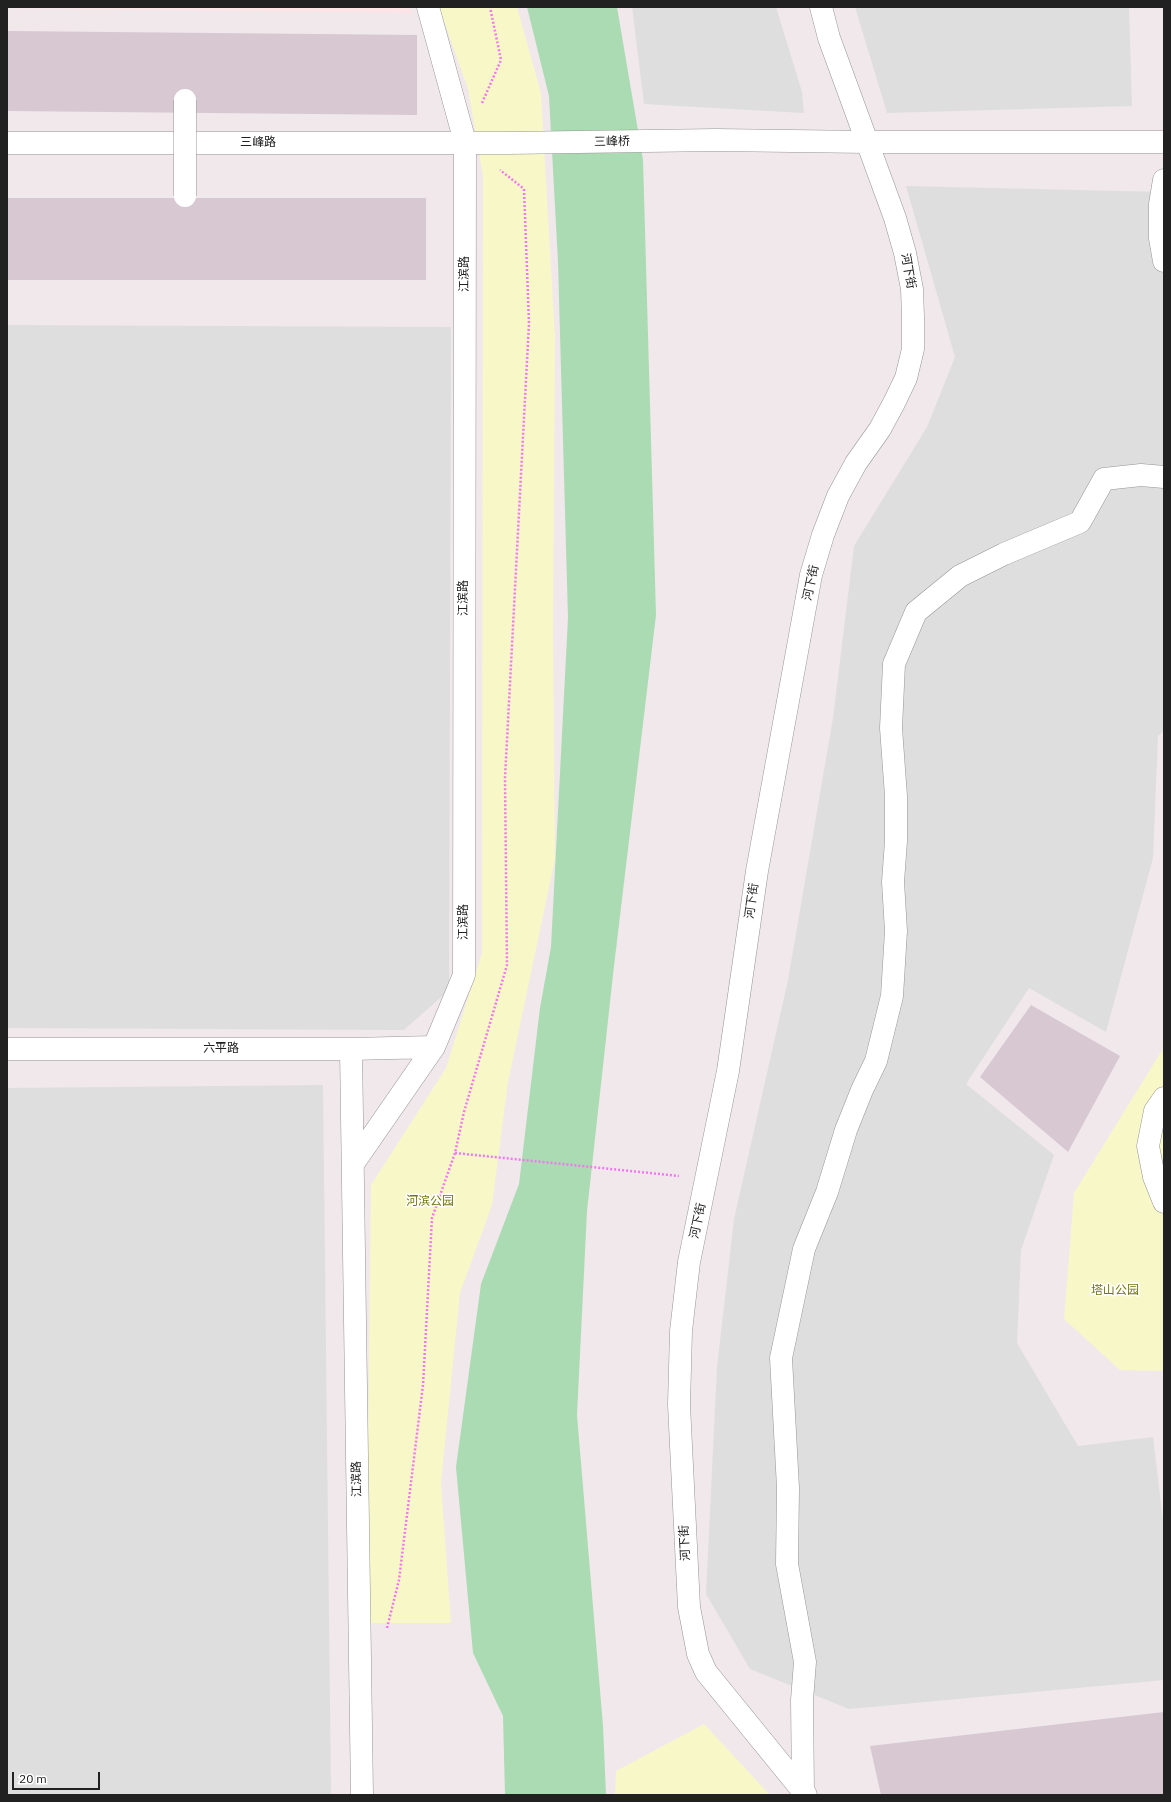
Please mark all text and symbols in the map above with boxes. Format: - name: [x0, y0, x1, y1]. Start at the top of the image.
- street label: 三峰桥: [594, 134, 630, 150]
- street label: 三峰路: [240, 136, 276, 150]
- street label: 河下街: [898, 252, 918, 290]
- street label: 江滨路: [458, 256, 472, 292]
- street label: 河下街: [800, 564, 822, 602]
- street label: 江滨路: [457, 580, 471, 616]
- street label: 河下街: [742, 882, 762, 920]
- street label: 江滨路: [457, 904, 471, 940]
- street label: 六平路: [203, 1042, 239, 1056]
- park label: 河滨公园: [406, 1195, 454, 1209]
- street label: 河下街: [687, 1202, 709, 1240]
- park label: 塔山公园: [1091, 1284, 1139, 1298]
- street label: 江滨路: [349, 1461, 365, 1497]
- street label: 河下街: [677, 1525, 693, 1561]
- scale bar: [14, 1764, 102, 1790]
- text: 20 m: [19, 1771, 47, 1786]

